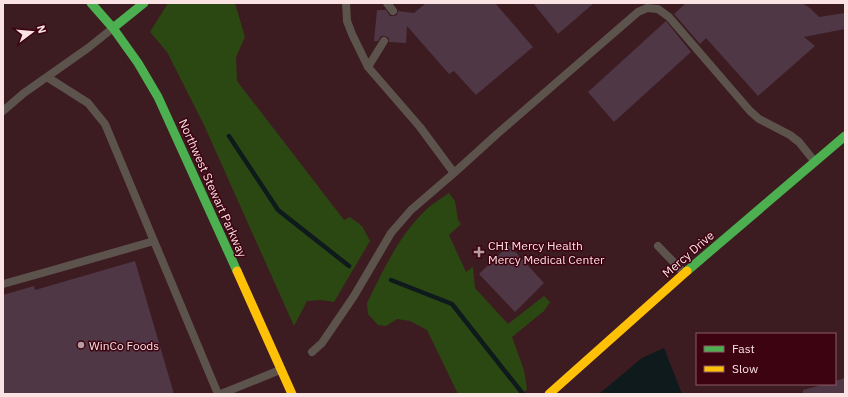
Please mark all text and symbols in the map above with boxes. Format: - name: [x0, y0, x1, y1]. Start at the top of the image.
- north arrow: [12, 12, 52, 52]
- text: N: [34, 23, 49, 35]
- street label: Northwest Stewart Parkway: [176, 117, 250, 259]
- street label: Mercy Drive: [659, 227, 717, 280]
- place label: CHI Mercy Health Mercy Medical Center: [488, 238, 605, 267]
- marker: CHI Mercy Health Mercy Medical Center: [473, 246, 485, 258]
- legend: [696, 333, 836, 385]
- place label: WinCo Foods: [89, 338, 159, 353]
- marker: WinCo Foods: [76, 340, 86, 350]
- text: Fast: [732, 341, 755, 356]
- text: Slow: [732, 361, 758, 376]

